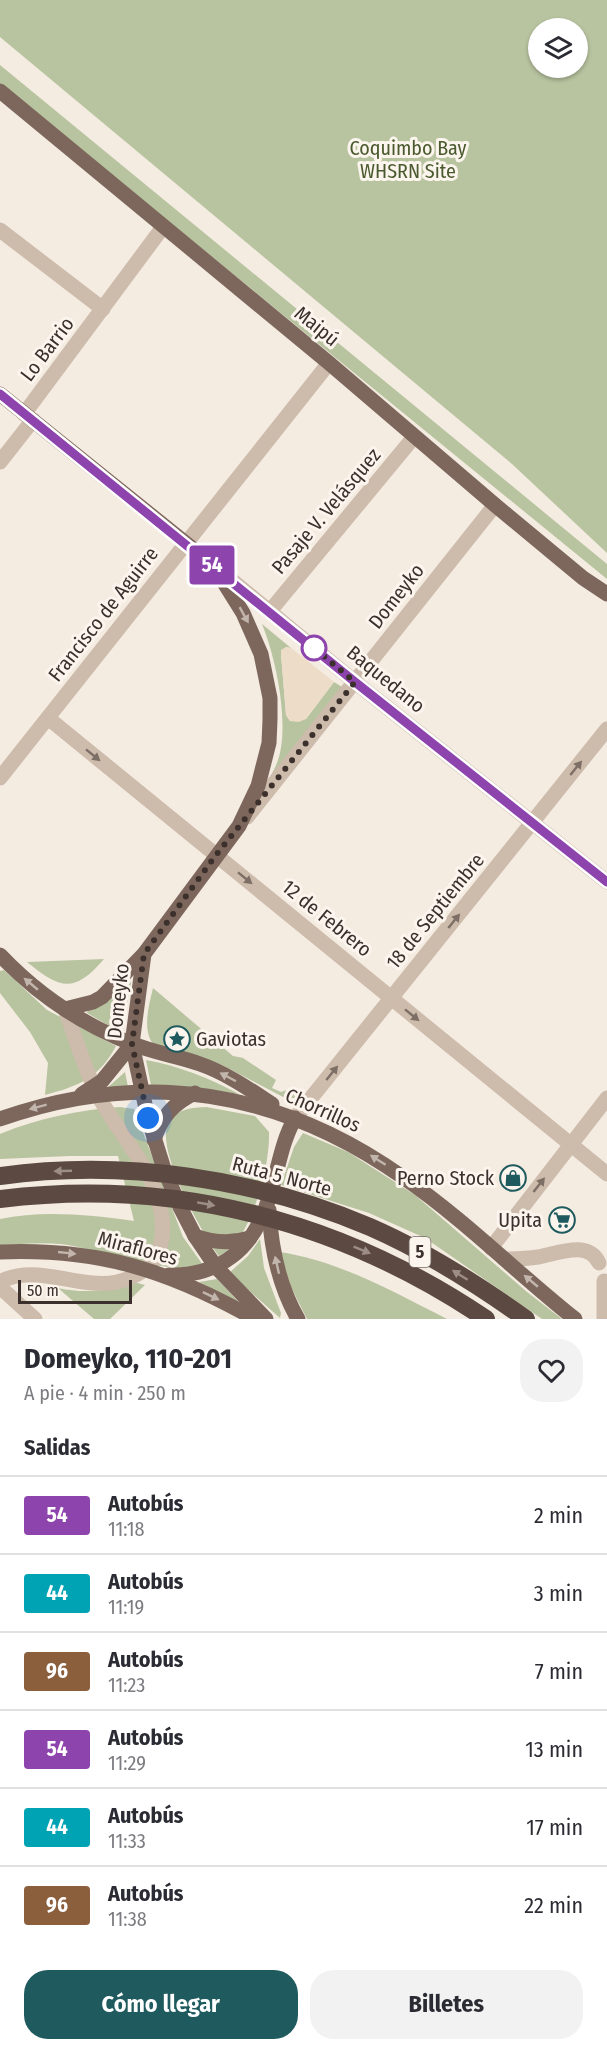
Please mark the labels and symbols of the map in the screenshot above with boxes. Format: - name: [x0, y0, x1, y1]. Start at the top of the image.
- park label: Coquimbo Bay WHSRN Site: [349, 136, 467, 183]
- street label: Maipú: [290, 301, 344, 351]
- street label: Lo Barrio: [15, 312, 79, 386]
- street label: Pasaje V. Velásquez: [266, 443, 386, 579]
- street label: Francisco de Aguirre: [43, 542, 163, 686]
- line badge: 54: [185, 546, 239, 584]
- street label: Domeyko: [363, 559, 429, 633]
- one-way arrow: [239, 607, 249, 624]
- unlabelled marker: [301, 635, 327, 661]
- street label: Baquedano: [342, 640, 430, 718]
- one-way arrow: [86, 749, 101, 761]
- one-way arrow: [569, 760, 582, 776]
- street label: 18 de Septiembre: [381, 848, 489, 974]
- one-way arrow: [237, 872, 253, 885]
- street label: 12 de Febrero: [277, 875, 377, 961]
- one-way arrow: [447, 913, 460, 928]
- street label: Domeyko: [102, 962, 134, 1040]
- one-way arrow: [23, 978, 39, 991]
- one-way arrow: [404, 1008, 419, 1021]
- place icon: Gaviotas: [162, 1024, 192, 1054]
- place label: Gaviotas: [196, 1027, 266, 1051]
- one-way arrow: [326, 1065, 339, 1081]
- one-way arrow: [219, 1072, 236, 1082]
- street label: Chorrillos: [282, 1083, 364, 1137]
- one-way arrow: [28, 1103, 47, 1113]
- your location: [133, 1103, 163, 1133]
- street label: Ruta 5 Norte: [230, 1151, 334, 1201]
- one-way arrow: [370, 1155, 386, 1166]
- shop icon: Perno Stock: [498, 1163, 528, 1193]
- one-way arrow: [53, 1166, 72, 1175]
- place label: Perno Stock: [397, 1166, 495, 1190]
- one-way arrow: [533, 1177, 545, 1192]
- one-way arrow: [197, 1200, 216, 1209]
- supermarket icon: Upita: [547, 1205, 577, 1235]
- place label: Upita: [498, 1208, 542, 1232]
- street label: Miraflores: [95, 1226, 181, 1270]
- road number: 5: [410, 1237, 430, 1267]
- one-way arrow: [353, 1246, 371, 1255]
- one-way arrow: [58, 1248, 77, 1258]
- one-way arrow: [271, 1256, 281, 1274]
- one-way arrow: [452, 1270, 468, 1281]
- one-way arrow: [523, 1275, 539, 1288]
- scale bar: [18, 1277, 132, 1304]
- one-way arrow: [203, 1291, 220, 1300]

